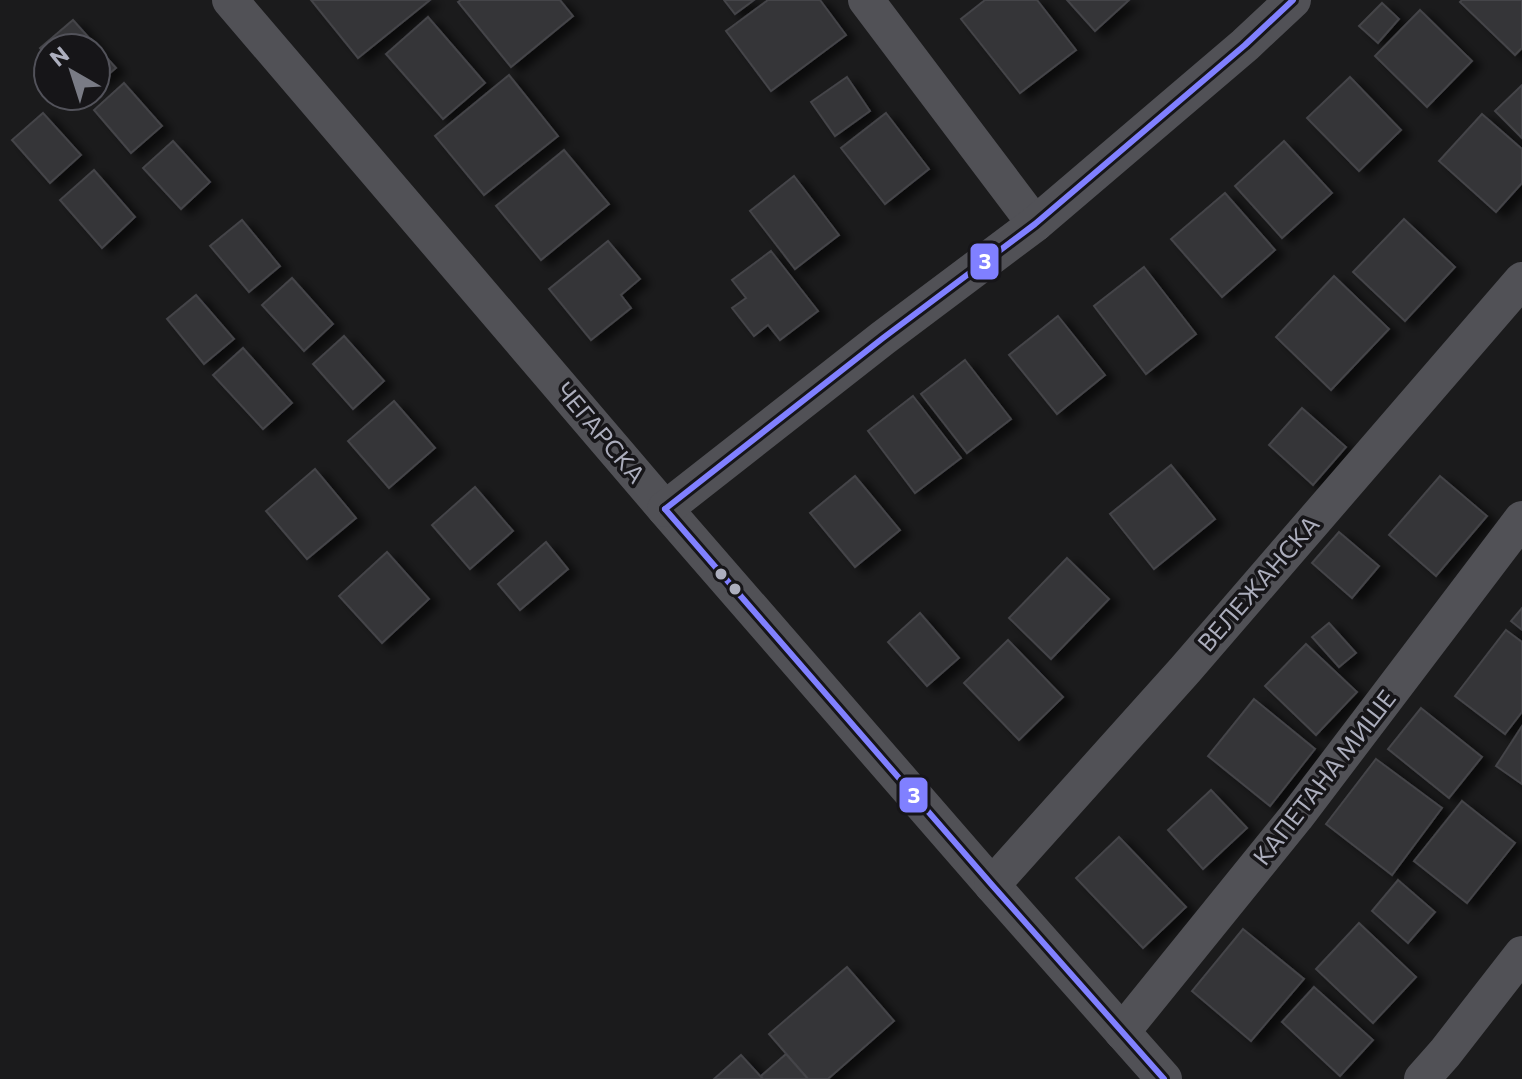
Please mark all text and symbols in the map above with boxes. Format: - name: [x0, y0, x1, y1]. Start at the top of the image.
- north arrow: [32, 32, 112, 112]
- text: N: [44, 40, 74, 72]
- line badge: 3: [969, 242, 1000, 281]
- text: 3: [979, 247, 991, 274]
- street label: ЧЕГАРСКА: [551, 376, 652, 488]
- street label: ВЕЛЕЖАНСКА: [1191, 509, 1325, 657]
- unlabelled marker: [713, 566, 729, 582]
- unlabelled marker: [727, 581, 743, 597]
- street label: КАПЕТАНА МИШЕ: [1246, 684, 1401, 870]
- line badge: 3: [898, 776, 929, 814]
- text: 3: [908, 781, 920, 808]

